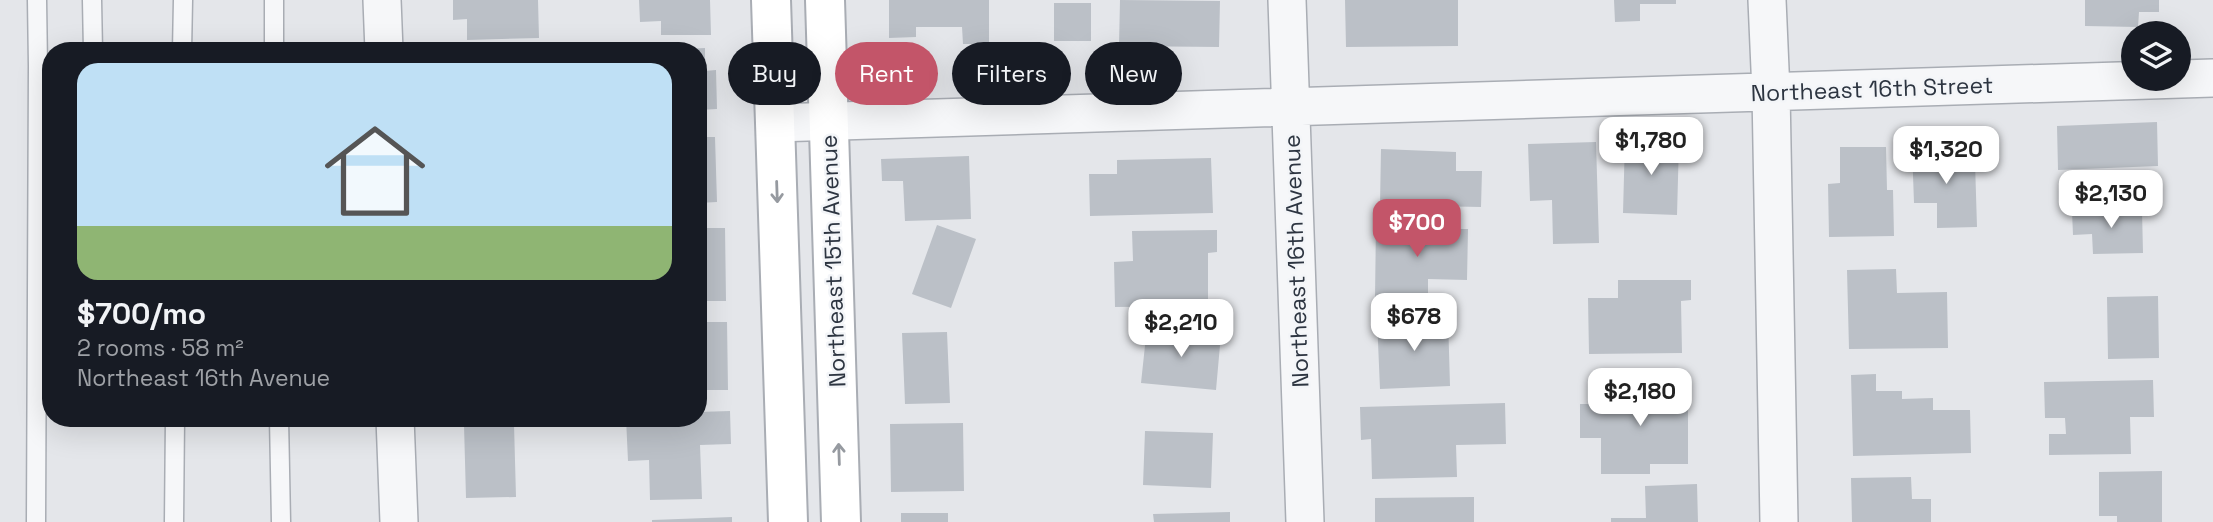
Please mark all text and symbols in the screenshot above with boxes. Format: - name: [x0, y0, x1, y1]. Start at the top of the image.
- map controls: [2121, 21, 2191, 91]
- button: layers: [2121, 21, 2191, 91]
- chip: Buy: [728, 42, 821, 105]
- chip: Rent: [835, 42, 938, 105]
- chip: Filters: [952, 42, 1071, 105]
- chip: New: [1085, 42, 1182, 105]
- street label: Northeast 16th Street: [1750, 70, 1994, 108]
- icon: home: [312, 108, 438, 234]
- pin: $1,780: [1594, 118, 1708, 177]
- text: $1,780: [1615, 125, 1687, 155]
- pin: $1,320: [1889, 127, 2003, 186]
- street label: Northeast 15th Avenue: [814, 134, 852, 388]
- street label: Northeast 16th Avenue: [1277, 134, 1315, 388]
- text: $1,320: [1909, 134, 1983, 164]
- pin: $2,130: [2054, 170, 2168, 230]
- text: $2,130: [2075, 178, 2147, 208]
- one-way arrow: [771, 180, 784, 203]
- pin: $700: [1376, 200, 1458, 259]
- text: $700: [1389, 207, 1445, 237]
- text: $700/mo: [77, 294, 206, 333]
- pin: $678: [1373, 294, 1455, 353]
- pin: $2,210: [1124, 300, 1238, 359]
- text: $678: [1387, 301, 1441, 331]
- text: $2,210: [1144, 307, 1218, 337]
- text: 2 rooms · 58 m²: [77, 333, 244, 363]
- text: Northeast 16th Avenue: [77, 363, 330, 393]
- pin: $2,180: [1583, 368, 1697, 428]
- text: $2,180: [1604, 376, 1676, 406]
- one-way arrow: [832, 443, 846, 466]

